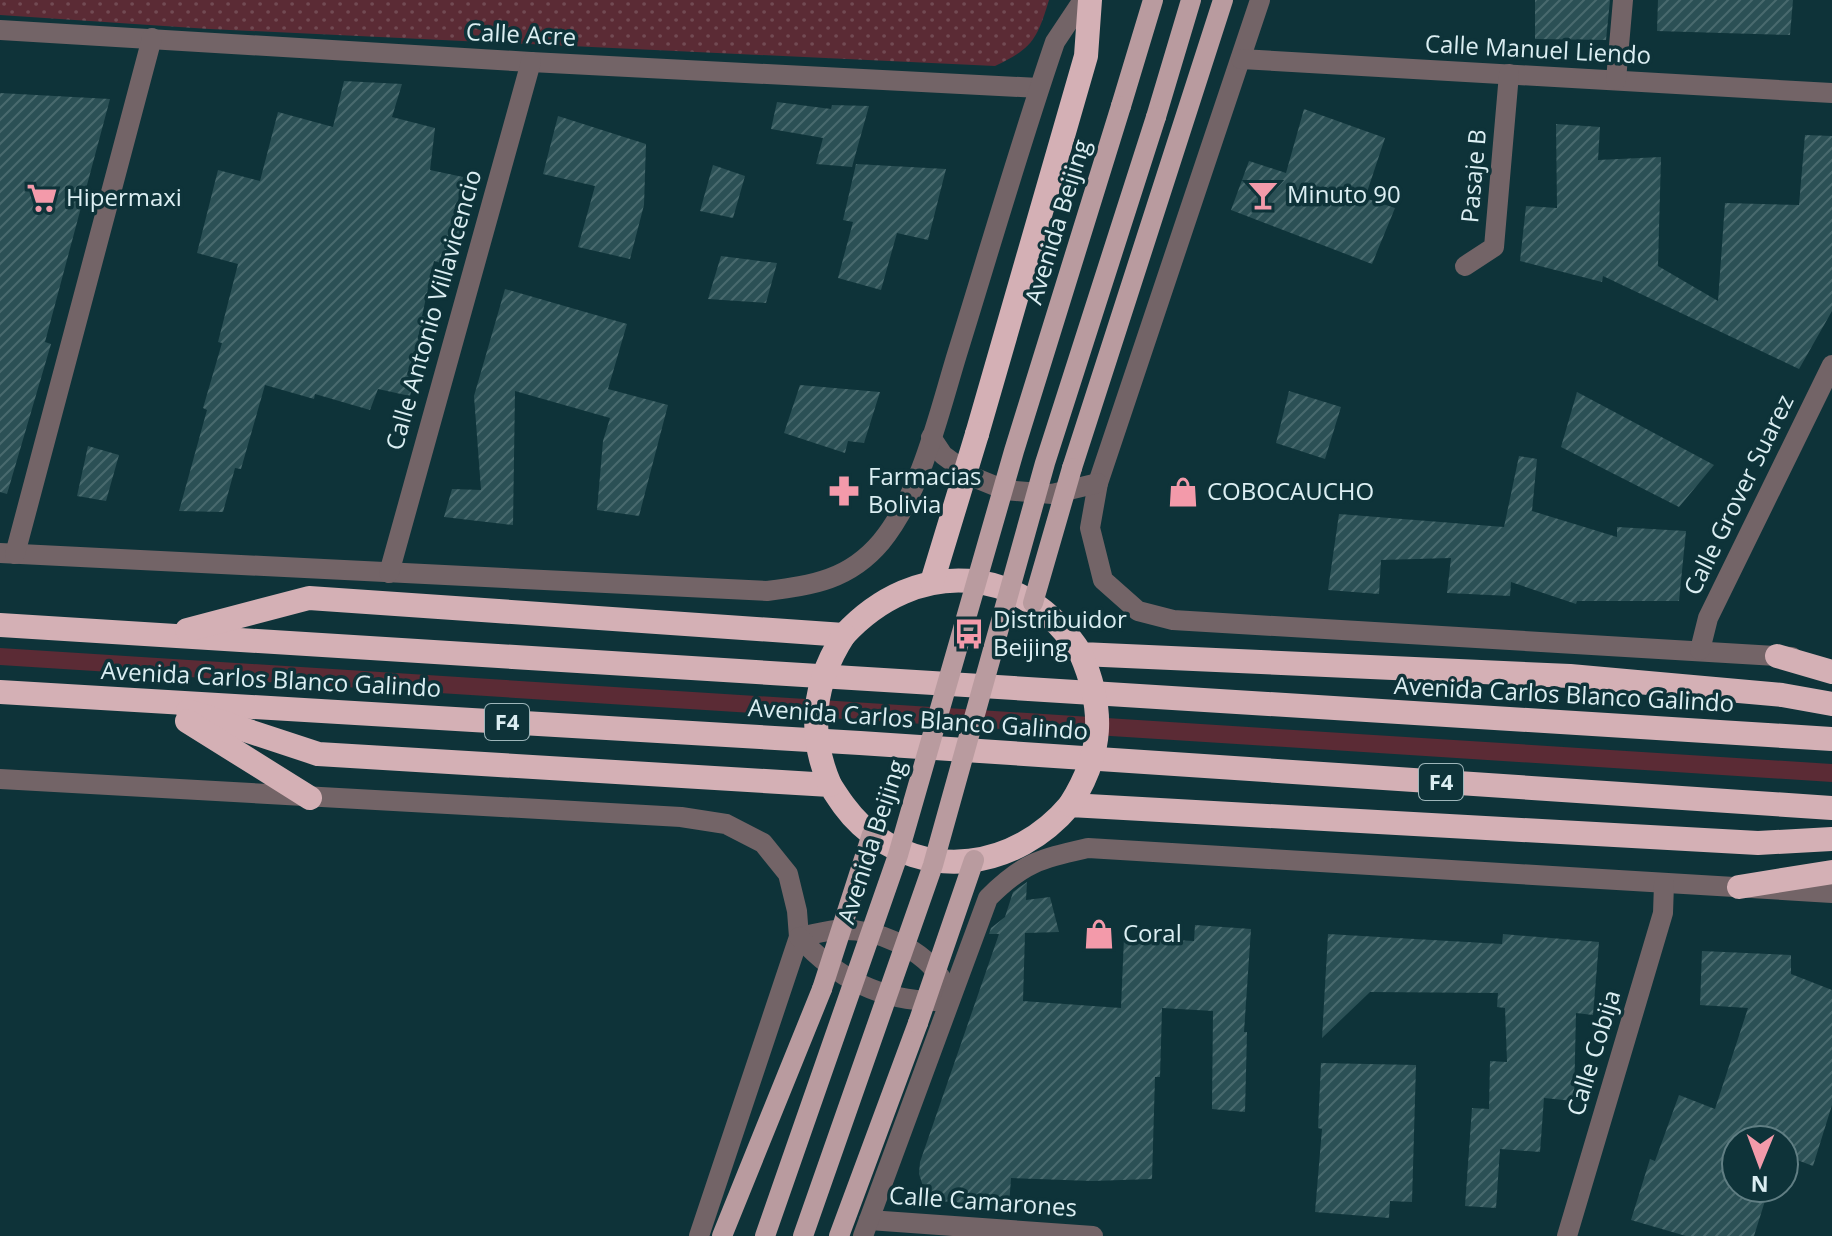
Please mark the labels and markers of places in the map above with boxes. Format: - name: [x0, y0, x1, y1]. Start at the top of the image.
- place label: Minuto 90: [1287, 177, 1401, 210]
- bar icon: Minuto 90: [1246, 178, 1280, 212]
- place label: Hipermaxi: [66, 180, 182, 213]
- supermarket icon: Hipermaxi: [25, 181, 59, 215]
- place label: Farmacias Bolivia: [868, 459, 981, 520]
- pharmacy icon: Farmacias Bolivia: [827, 474, 861, 508]
- place label: COBOCAUCHO: [1207, 474, 1374, 507]
- shop icon: COBOCAUCHO: [1166, 475, 1200, 509]
- place label: Distribuidor Beijing: [993, 602, 1127, 663]
- bus stop icon: Distribuidor Beijing: [952, 617, 986, 651]
- place label: Coral: [1123, 916, 1182, 949]
- shop icon: Coral: [1082, 917, 1116, 951]

